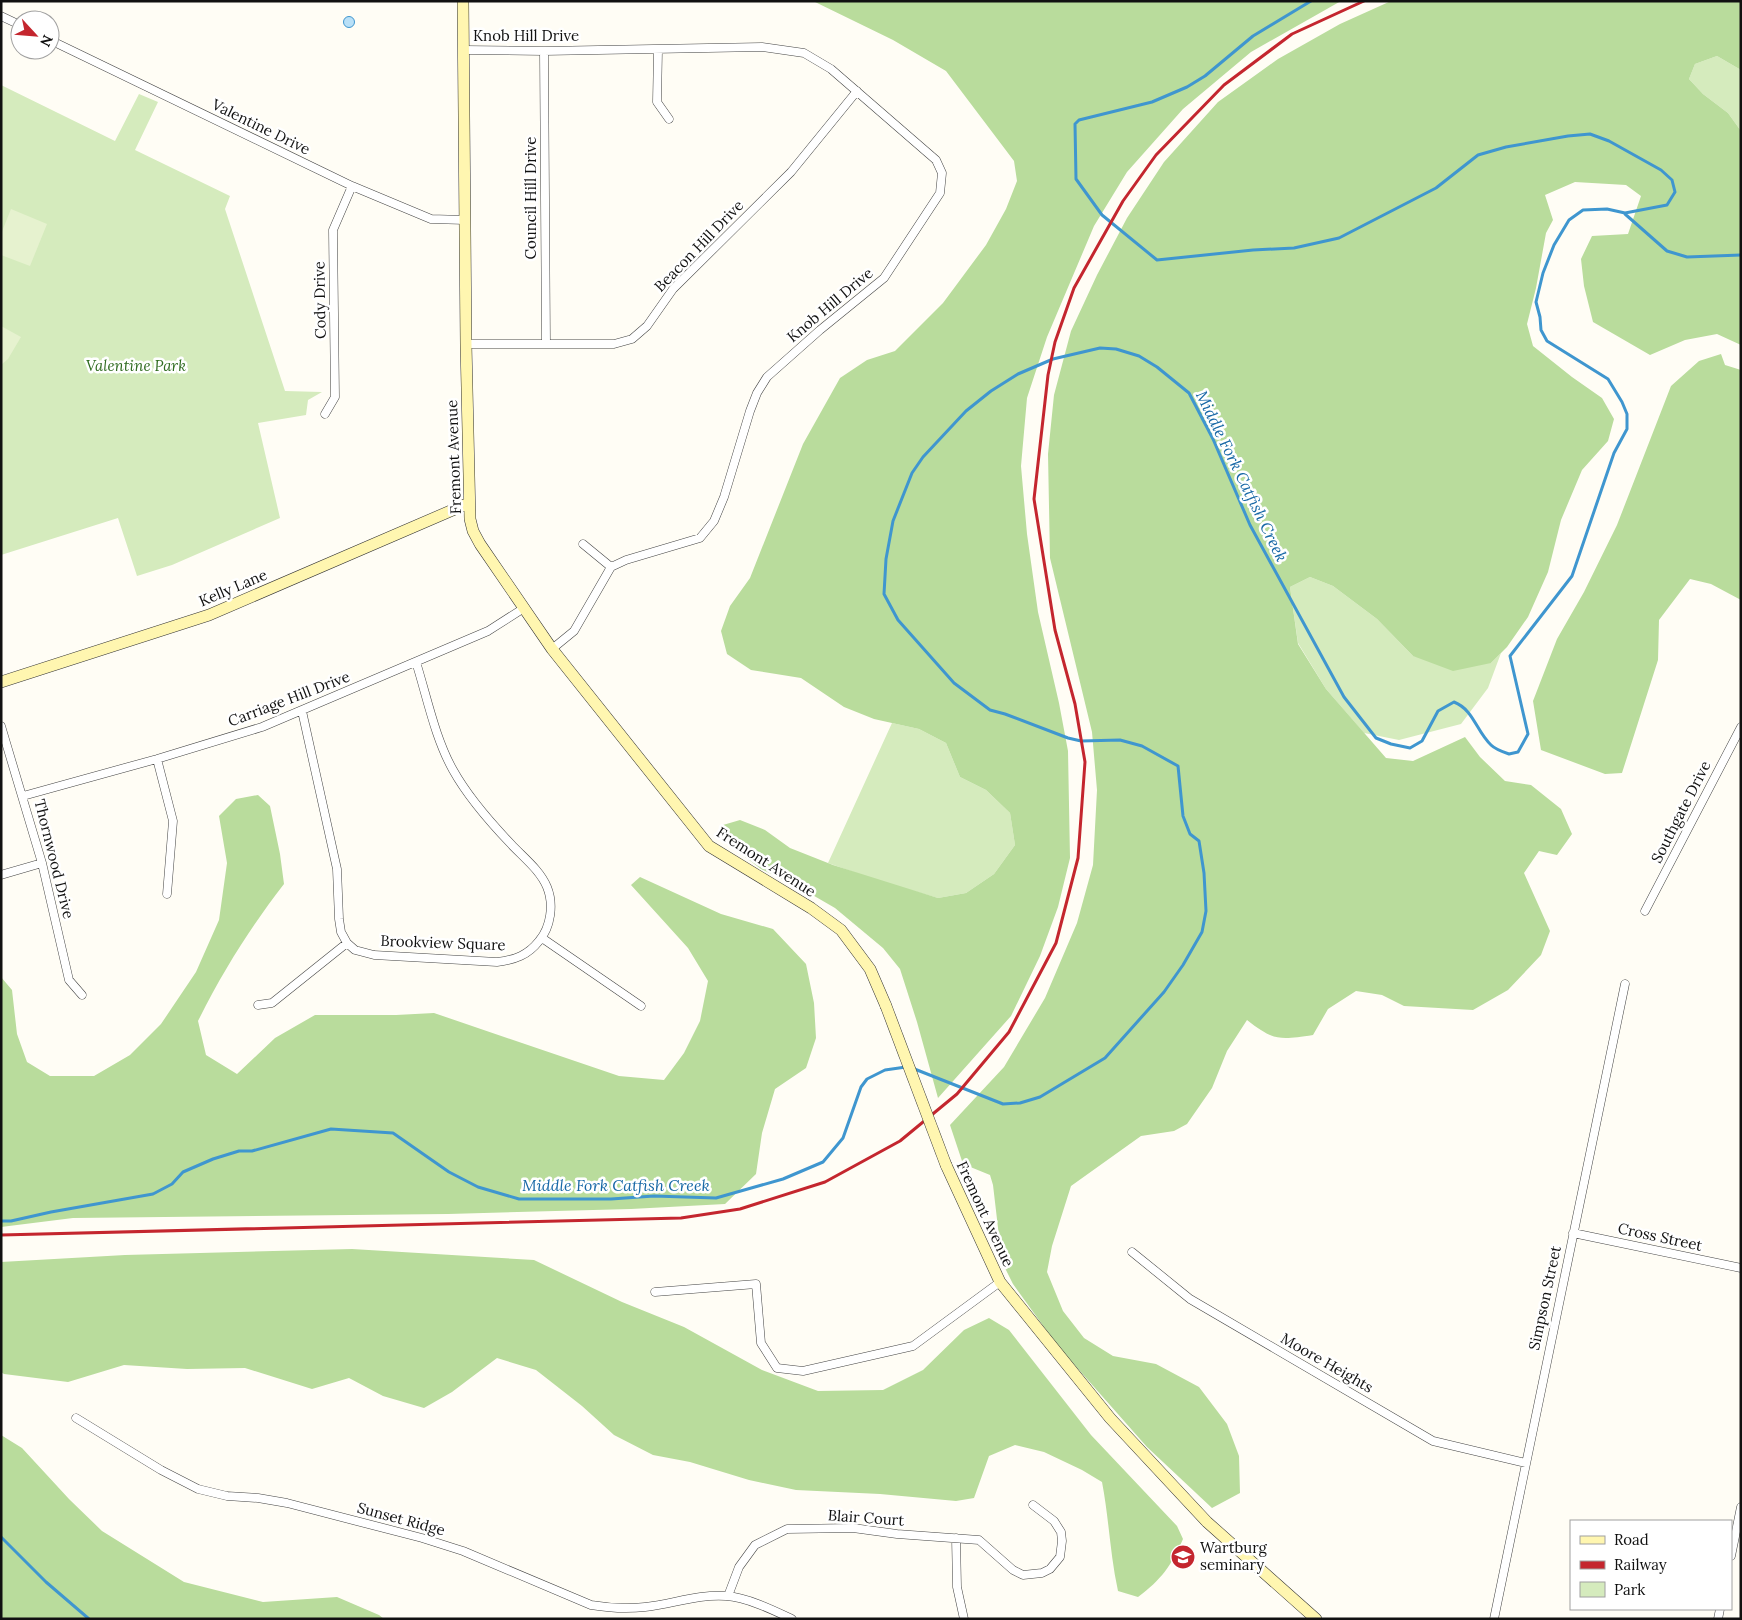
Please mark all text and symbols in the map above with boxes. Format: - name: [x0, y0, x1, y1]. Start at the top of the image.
- north arrow: [10, 10, 60, 60]
- street label: Knob Hill Drive: [473, 26, 579, 45]
- text: N: [36, 32, 57, 50]
- street label: Valentine Drive: [208, 94, 314, 159]
- street label: Council Hill Drive: [521, 137, 540, 259]
- street label: Beacon Hill Drive: [650, 196, 747, 296]
- street label: Cody Drive: [309, 261, 330, 339]
- street label: Knob Hill Drive: [783, 263, 876, 346]
- park label: Valentine Park: [86, 356, 186, 375]
- water label: Middle Fork Catfish Creek: [1192, 387, 1292, 565]
- street label: Fremont Avenue: [442, 400, 465, 515]
- street label: Kelly Lane: [196, 565, 270, 610]
- street label: Carriage Hill Drive: [225, 667, 352, 731]
- street label: Southgate Drive: [1647, 757, 1715, 866]
- street label: Thornwood Drive: [30, 797, 79, 921]
- street label: Fremont Avenue: [713, 822, 819, 901]
- street label: Brookview Square: [380, 931, 506, 954]
- street label: Fremont Avenue: [953, 1158, 1018, 1270]
- water label: Middle Fork Catfish Creek: [522, 1175, 710, 1195]
- street label: Cross Street: [1616, 1218, 1704, 1255]
- street label: Simpson Street: [1524, 1244, 1565, 1352]
- street label: Moore Heights: [1278, 1328, 1377, 1397]
- street label: Sunset Ridge: [355, 1498, 447, 1539]
- street label: Blair Court: [827, 1505, 905, 1530]
- legend: [1570, 1520, 1732, 1610]
- text: Road: [1614, 1530, 1649, 1549]
- place label: Wartburg seminary: [1200, 1538, 1268, 1574]
- school or university icon: Wartburg seminary: [1170, 1544, 1196, 1570]
- text: Railway: [1614, 1555, 1667, 1574]
- text: Park: [1614, 1580, 1645, 1599]

